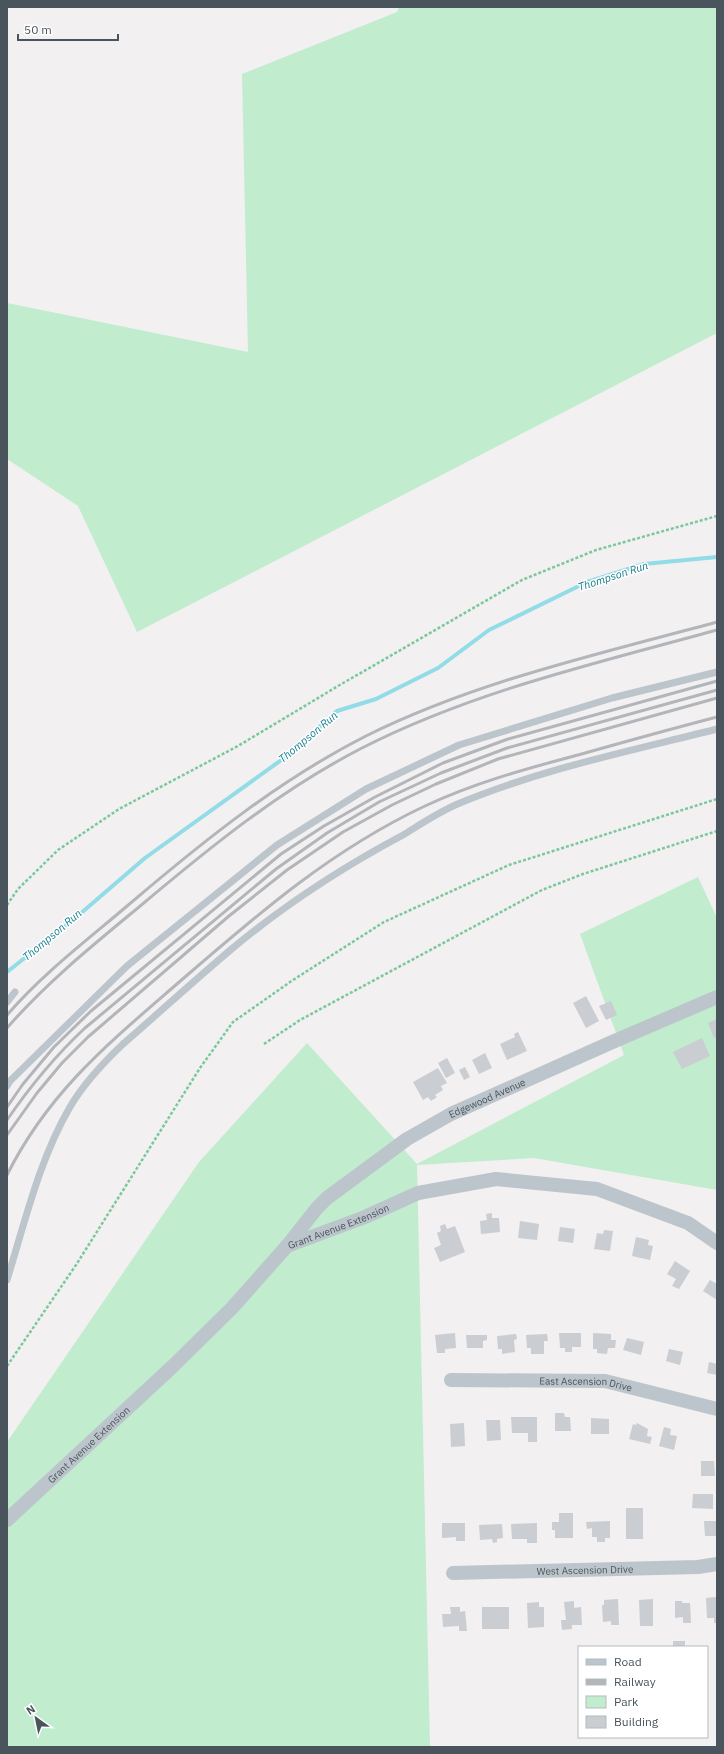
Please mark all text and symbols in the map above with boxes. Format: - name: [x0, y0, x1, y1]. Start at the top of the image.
- scale bar: [18, 16, 118, 42]
- text: 50 m: [24, 22, 52, 37]
- water label: Thompson Run: [576, 558, 650, 594]
- water label: Thompson Run: [275, 708, 341, 766]
- water label: Thompson Run: [19, 906, 85, 964]
- street label: Edgewood Avenue: [447, 1075, 528, 1121]
- street label: Grant Avenue Extension: [286, 1201, 391, 1252]
- street label: East Ascension Drive: [539, 1375, 634, 1395]
- street label: Grant Avenue Extension: [45, 1404, 133, 1486]
- street label: West Ascension Drive: [536, 1563, 634, 1578]
- legend: [578, 1646, 708, 1738]
- text: Road: [614, 1654, 642, 1669]
- text: Railway: [614, 1674, 656, 1689]
- text: Park: [614, 1694, 639, 1709]
- north arrow: [16, 1698, 56, 1738]
- text: N: [23, 1702, 38, 1718]
- text: Building: [614, 1714, 659, 1729]

